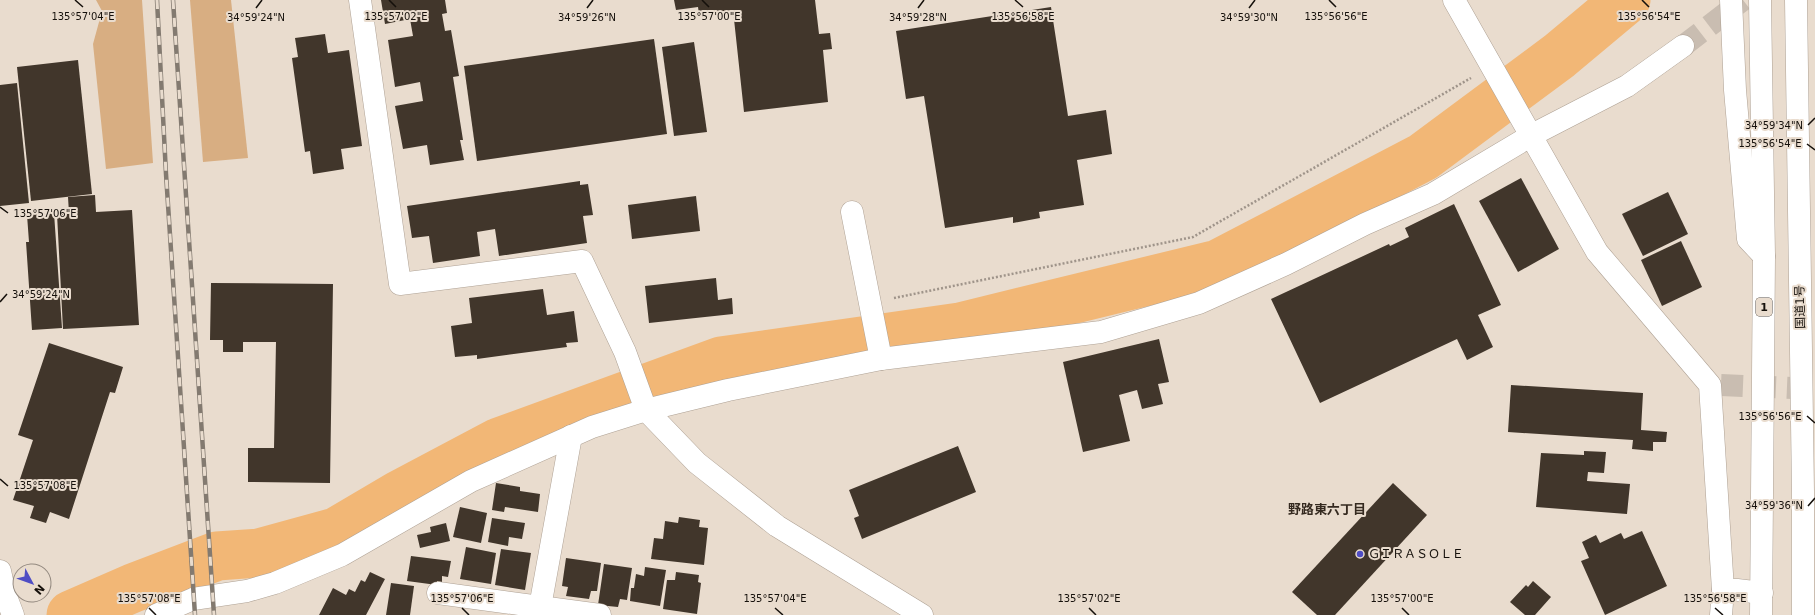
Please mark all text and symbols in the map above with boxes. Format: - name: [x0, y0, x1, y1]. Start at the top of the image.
- text: 135°57'04"E: [51, 11, 115, 22]
- text: 135°57'02"E: [364, 11, 428, 22]
- text: 135°57'00"E: [677, 11, 741, 22]
- text: 135°56'58"E: [991, 11, 1055, 22]
- text: 135°56'56"E: [1304, 11, 1368, 22]
- text: 135°56'54"E: [1617, 11, 1681, 22]
- text: 34°59'24"N: [227, 12, 285, 23]
- text: 34°59'26"N: [558, 12, 616, 23]
- text: 34°59'28"N: [889, 12, 947, 23]
- text: 34°59'30"N: [1220, 12, 1278, 23]
- text: 34°59'34"N: [1745, 120, 1803, 131]
- text: 135°56'54"E: [1738, 138, 1802, 149]
- text: 135°57'06"E: [13, 208, 77, 219]
- street label: 国道1号: [1793, 285, 1807, 329]
- text: 34°59'24"N: [12, 289, 70, 300]
- road number: 1: [1756, 298, 1772, 316]
- text: 135°56'56"E: [1738, 411, 1802, 422]
- text: 135°57'08"E: [13, 480, 77, 491]
- text: 34°59'36"N: [1745, 500, 1803, 511]
- district label: 野路東六丁目: [1288, 502, 1366, 517]
- place label: ＧＩＲＡＳＯＬＥ: [1368, 547, 1464, 561]
- marker: ＧＩＲＡＳＯＬＥ: [1355, 549, 1365, 559]
- north arrow: [12, 563, 52, 603]
- text: N: [31, 581, 47, 597]
- text: 135°57'08"E: [117, 593, 181, 604]
- text: 135°57'06"E: [430, 593, 494, 604]
- text: 135°57'04"E: [743, 593, 807, 604]
- text: 135°57'02"E: [1057, 593, 1121, 604]
- text: 135°57'00"E: [1370, 593, 1434, 604]
- text: 135°56'58"E: [1683, 593, 1747, 604]

